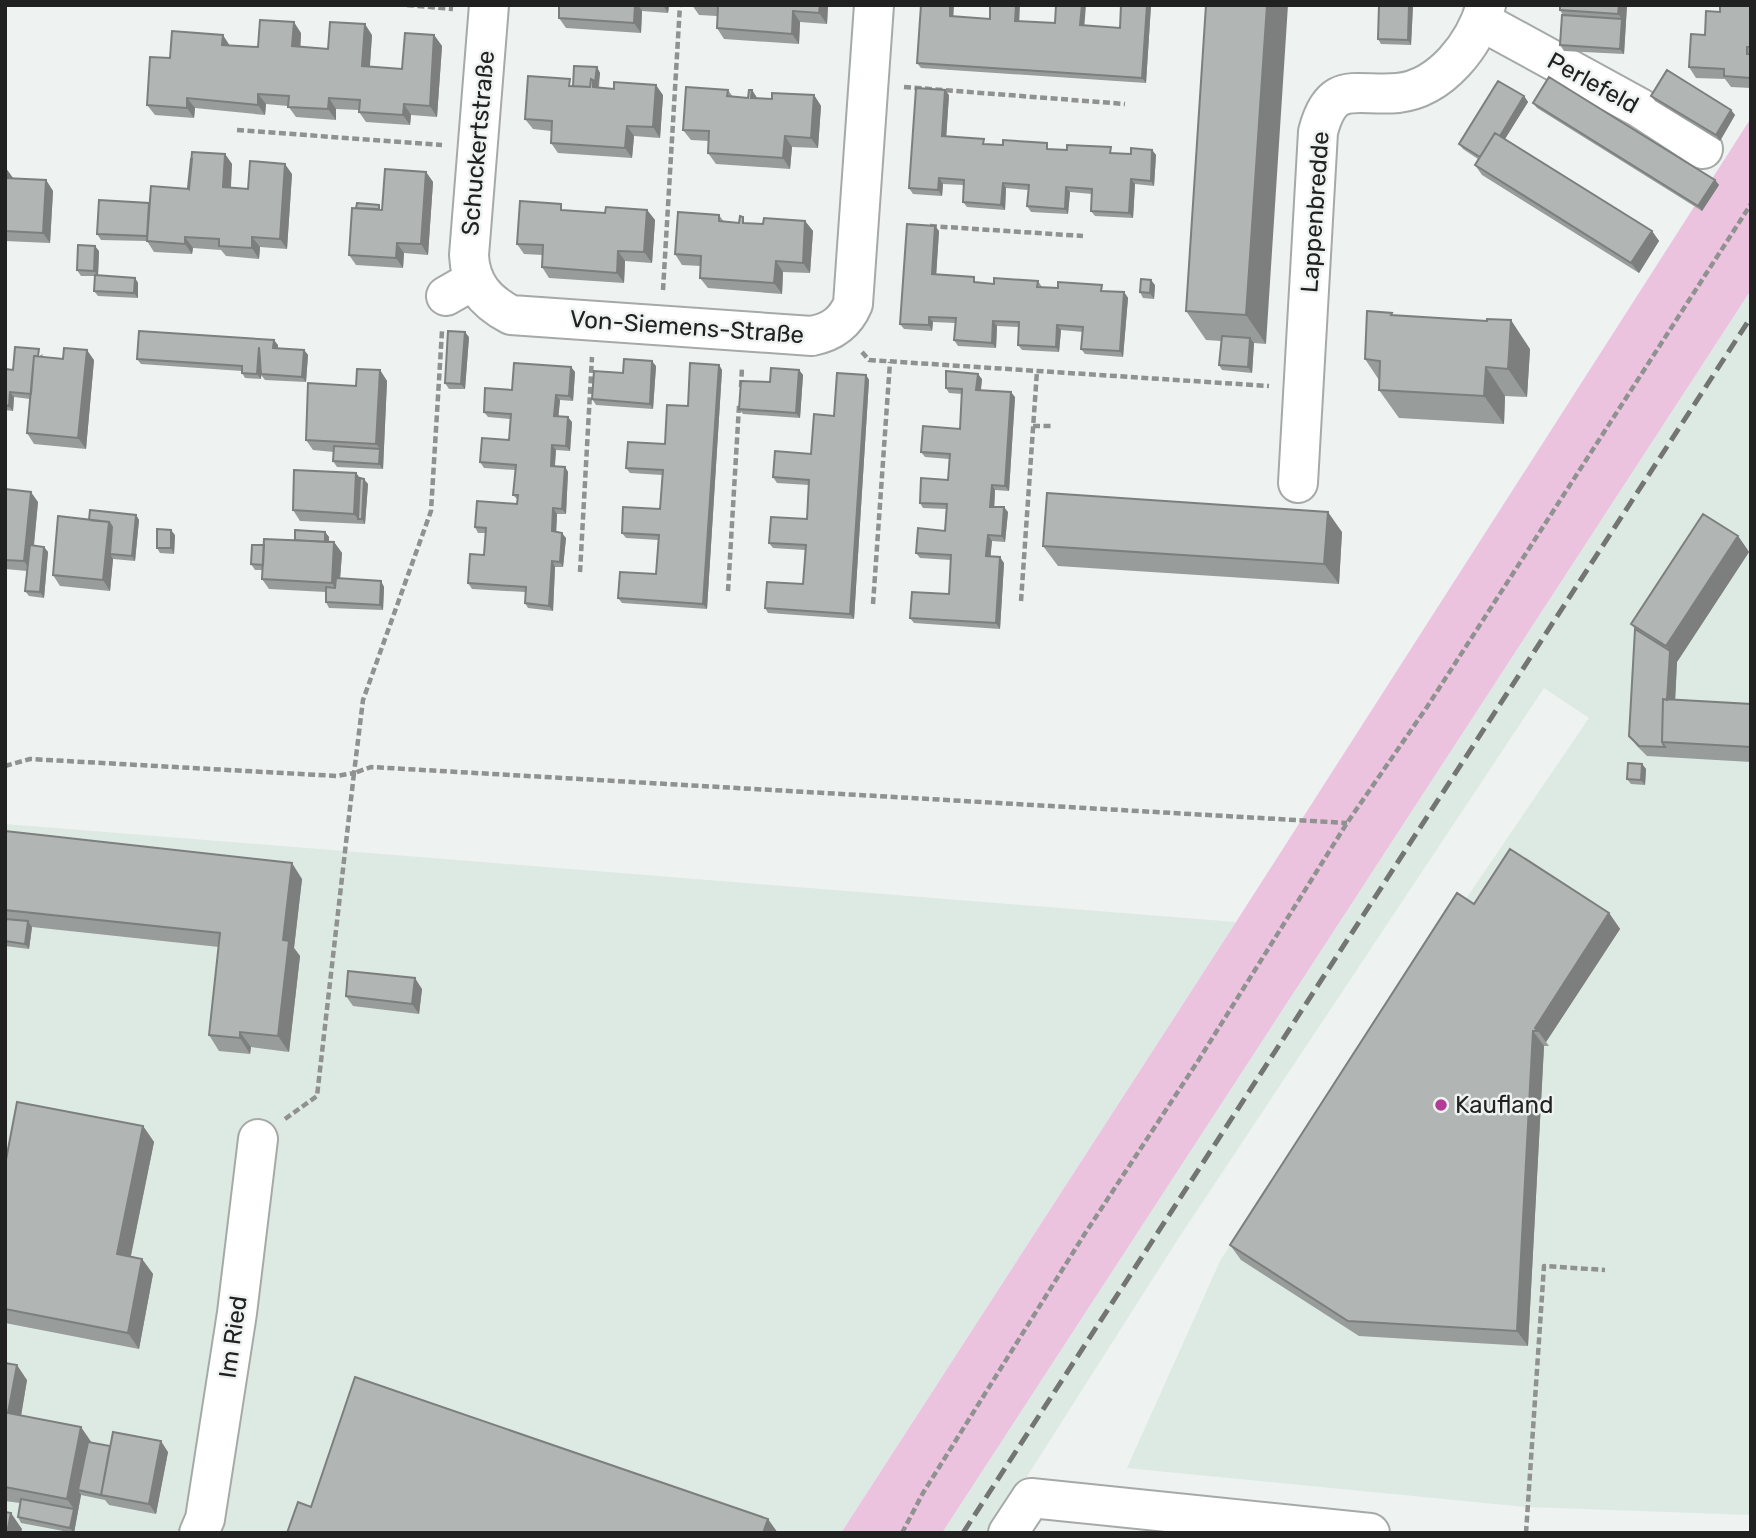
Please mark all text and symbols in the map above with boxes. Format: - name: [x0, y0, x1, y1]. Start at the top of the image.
- street label: Perlefeld: [1543, 47, 1643, 119]
- street label: Schuckertstraße: [456, 49, 500, 237]
- street label: Lappenbredde: [1295, 130, 1335, 294]
- street label: Von-Siemens-Straße: [569, 305, 805, 349]
- place label: Kaufland: [1455, 1091, 1553, 1119]
- marker: Kaufland: [1433, 1097, 1449, 1113]
- street label: Im Ried: [213, 1294, 253, 1380]

